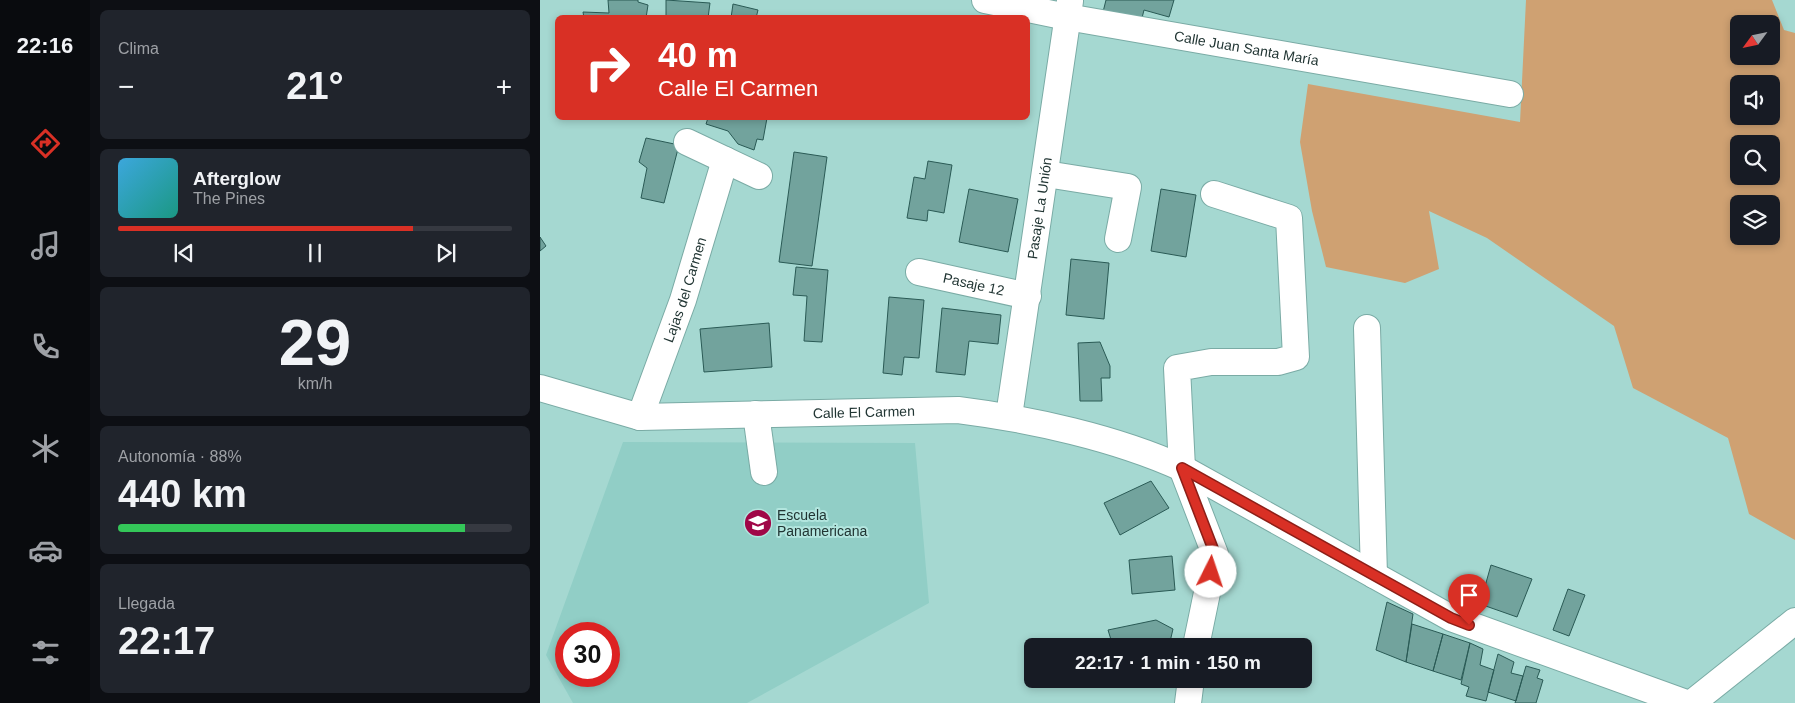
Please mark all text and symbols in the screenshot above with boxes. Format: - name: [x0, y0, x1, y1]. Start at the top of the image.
- north arrow: [1730, 15, 1780, 65]
- map controls: [1730, 15, 1780, 245]
- street label: Calle Juan Santa María: [1173, 28, 1320, 69]
- text: 22:16: [17, 33, 73, 58]
- icon: right: [575, 35, 640, 100]
- text: 40 m: [658, 35, 738, 74]
- text: Clima: [118, 40, 159, 57]
- text: 21°: [286, 65, 344, 107]
- text: −: [118, 71, 134, 102]
- text: +: [496, 71, 512, 102]
- button: sound: [1730, 75, 1780, 125]
- text: Calle El Carmen: [658, 76, 818, 101]
- icon: directions: [28, 126, 63, 161]
- button: search: [1730, 135, 1780, 185]
- street label: Pasaje La Unión: [1024, 156, 1055, 260]
- text: Afterglow: [193, 168, 281, 189]
- text: The Pines: [193, 190, 265, 207]
- button: layers: [1730, 195, 1780, 245]
- icon: music: [28, 228, 63, 263]
- street label: Lajas del Carmen: [660, 235, 709, 345]
- icon: previous: [170, 239, 198, 267]
- icon: pause: [301, 239, 329, 267]
- icon: next: [432, 239, 460, 267]
- street label: Pasaje 12: [942, 270, 1006, 299]
- text: 29: [279, 306, 351, 379]
- icon: phone: [28, 329, 63, 364]
- text: km/h: [298, 375, 332, 392]
- street label: Calle El Carmen: [813, 403, 915, 421]
- icon: climate: [28, 431, 63, 466]
- text: Autonomía · 88%: [118, 448, 242, 465]
- text: 440 km: [118, 473, 247, 515]
- place label: Escuela Panamericana: [777, 507, 867, 539]
- school or university icon: Escuela Panamericana: [743, 508, 773, 538]
- icon: car: [28, 533, 63, 568]
- position arrow: [1184, 545, 1236, 597]
- pin: [1448, 574, 1490, 625]
- icon: arrive: [1455, 581, 1483, 609]
- text: Llegada: [118, 595, 175, 612]
- text: 22:17: [118, 620, 215, 662]
- speed limit sign: 30: [555, 622, 620, 687]
- icon: filters: [28, 635, 63, 670]
- text: 22:17 · 1 min · 150 m: [1075, 652, 1261, 673]

